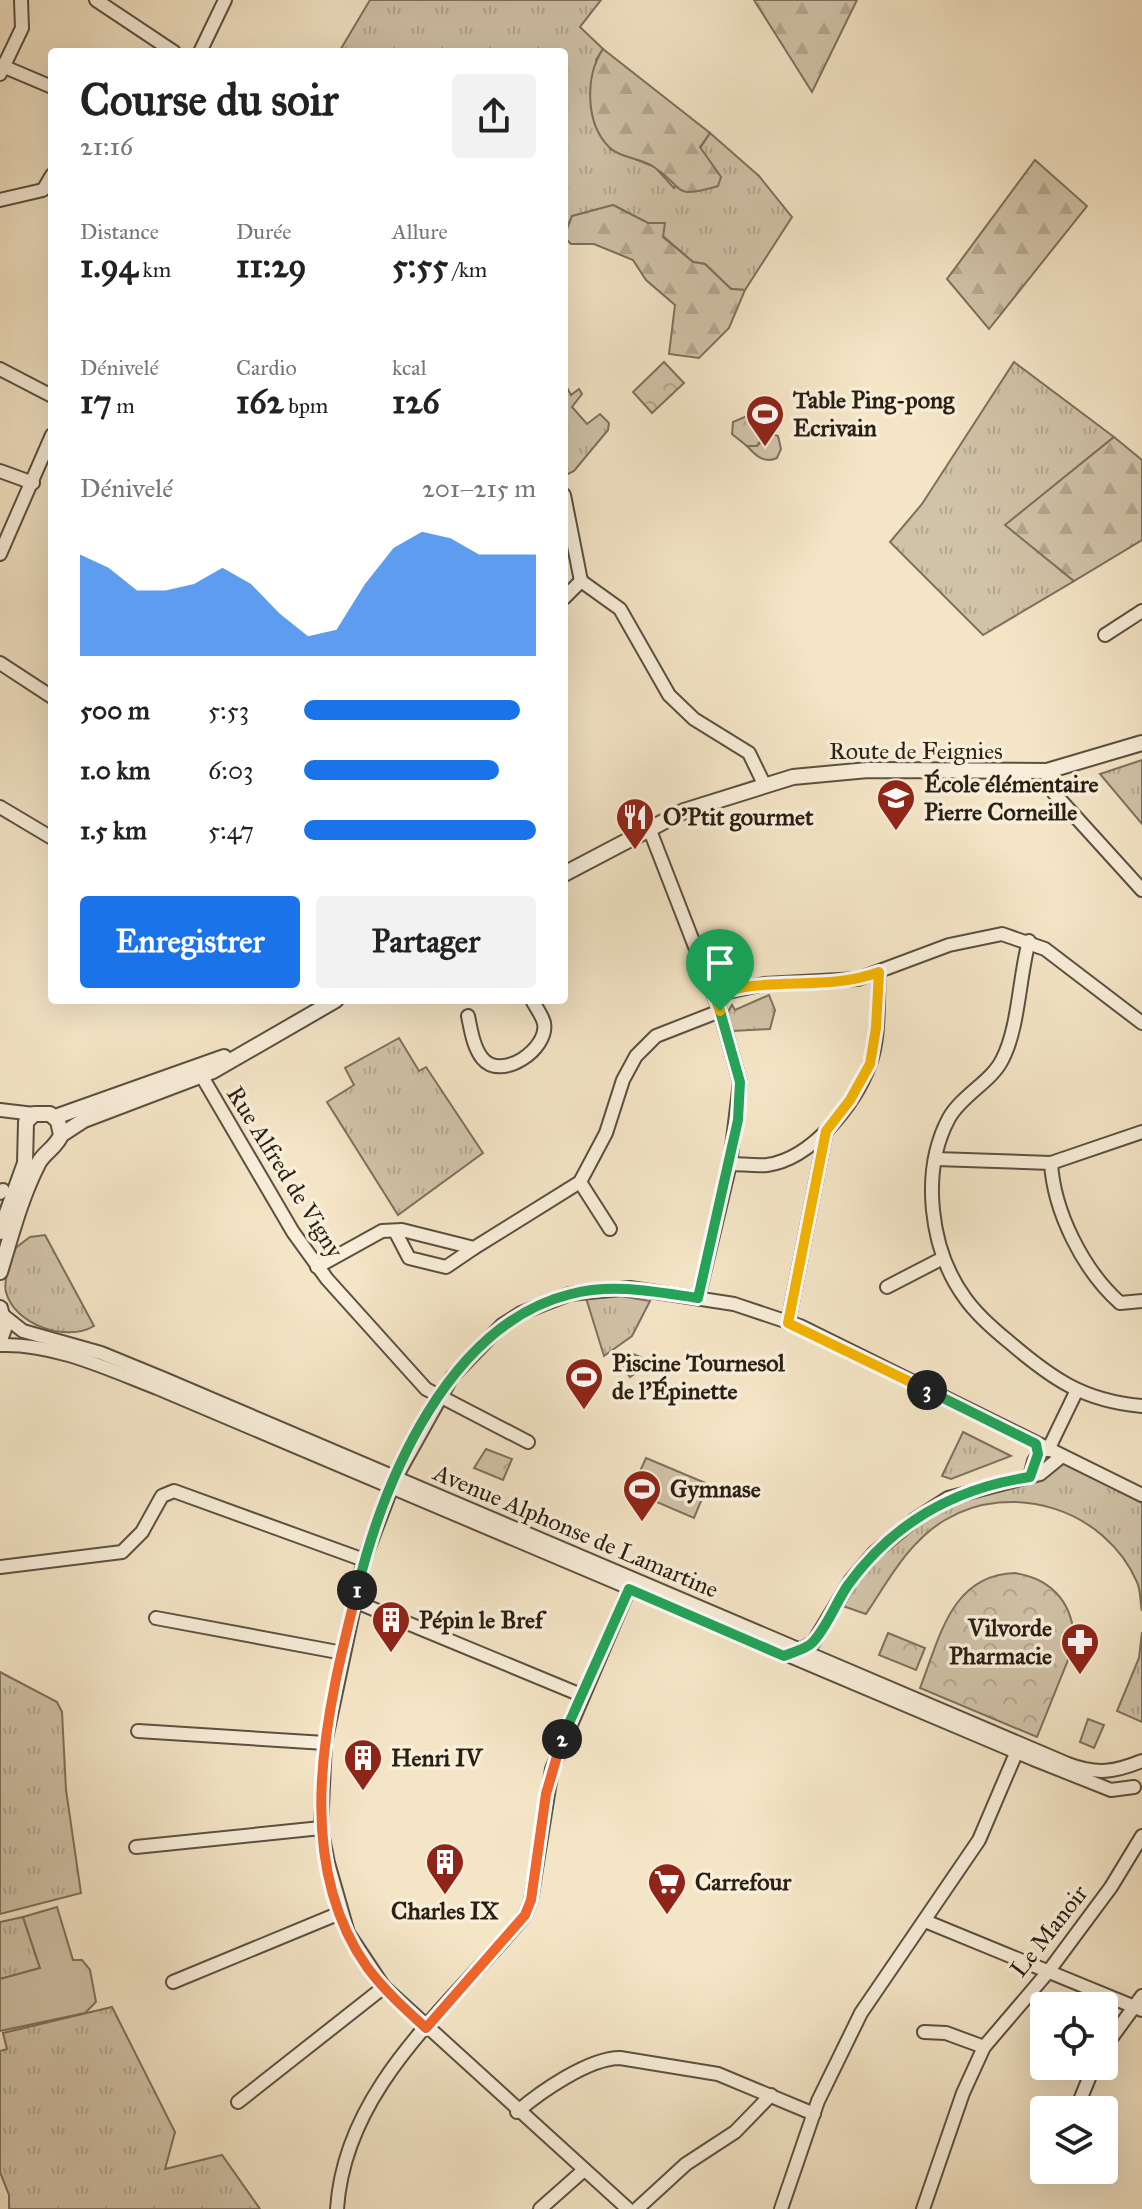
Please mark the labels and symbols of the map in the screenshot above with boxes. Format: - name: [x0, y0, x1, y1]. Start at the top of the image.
- place label: Table Ping-pong Ecrivain: [792, 385, 955, 443]
- sports icon: Table Ping-pong Ecrivain: [744, 393, 786, 448]
- street label: Route de Feignies: [829, 736, 1003, 766]
- place label: École élémentaire Pierre Corneille: [924, 768, 1099, 827]
- school or university icon: École élémentaire Pierre Corneille: [875, 777, 917, 832]
- restaurant icon: O'Ptit gourmet: [614, 796, 656, 851]
- place label: O'Ptit gourmet: [663, 802, 814, 832]
- pin: [686, 929, 754, 1011]
- street label: Rue Alfred de Vigny: [220, 1081, 350, 1264]
- place label: Piscine Tournesol de l'Épinette: [612, 1348, 785, 1406]
- sports icon: Piscine Tournesol de l'Épinette: [563, 1356, 605, 1411]
- pin: 3: [907, 1370, 947, 1410]
- street label: Avenue Alphonse de Lamartine: [428, 1457, 723, 1605]
- sports icon: Gymnase: [621, 1468, 663, 1523]
- place label: Gymnase: [670, 1474, 761, 1504]
- pin: 1: [337, 1570, 377, 1610]
- building icon: Pépin le Bref: [370, 1599, 412, 1654]
- place label: Pépin le Bref: [419, 1605, 547, 1635]
- place label: Vilvorde Pharmacie: [949, 1613, 1052, 1671]
- pharmacy icon: Vilvorde Pharmacie: [1059, 1621, 1101, 1676]
- pin: 2: [542, 1719, 582, 1759]
- building icon: Henri IV: [342, 1737, 384, 1792]
- place label: Henri IV: [391, 1743, 484, 1773]
- building icon: Charles IX: [424, 1841, 466, 1896]
- supermarket icon: Carrefour: [646, 1861, 688, 1916]
- place label: Carrefour: [695, 1867, 792, 1897]
- street label: Le Manoir: [1004, 1879, 1094, 1983]
- place label: Charles IX: [391, 1896, 499, 1926]

